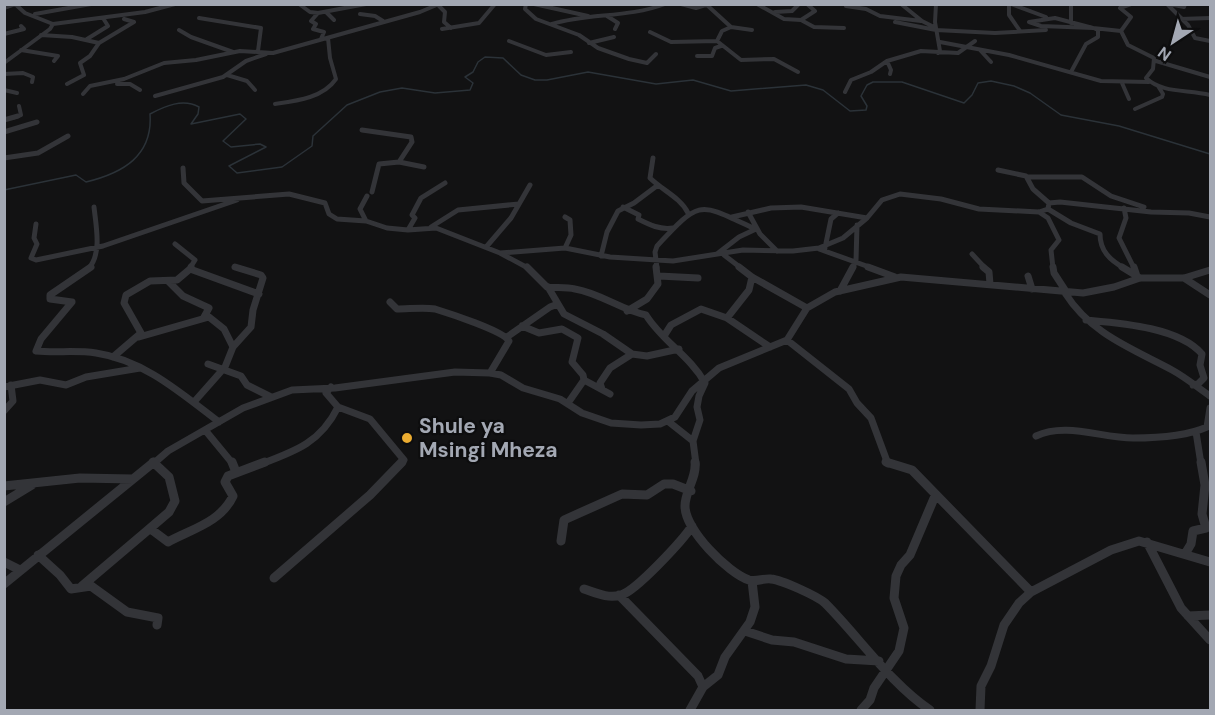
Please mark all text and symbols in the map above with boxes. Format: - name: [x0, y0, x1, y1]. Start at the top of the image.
- north arrow: [1143, 12, 1203, 72]
- text: N: [1154, 42, 1175, 66]
- place label: Shule ya Msingi Mheza: [419, 412, 558, 464]
- marker: Shule ya Msingi Mheza: [400, 431, 414, 445]

